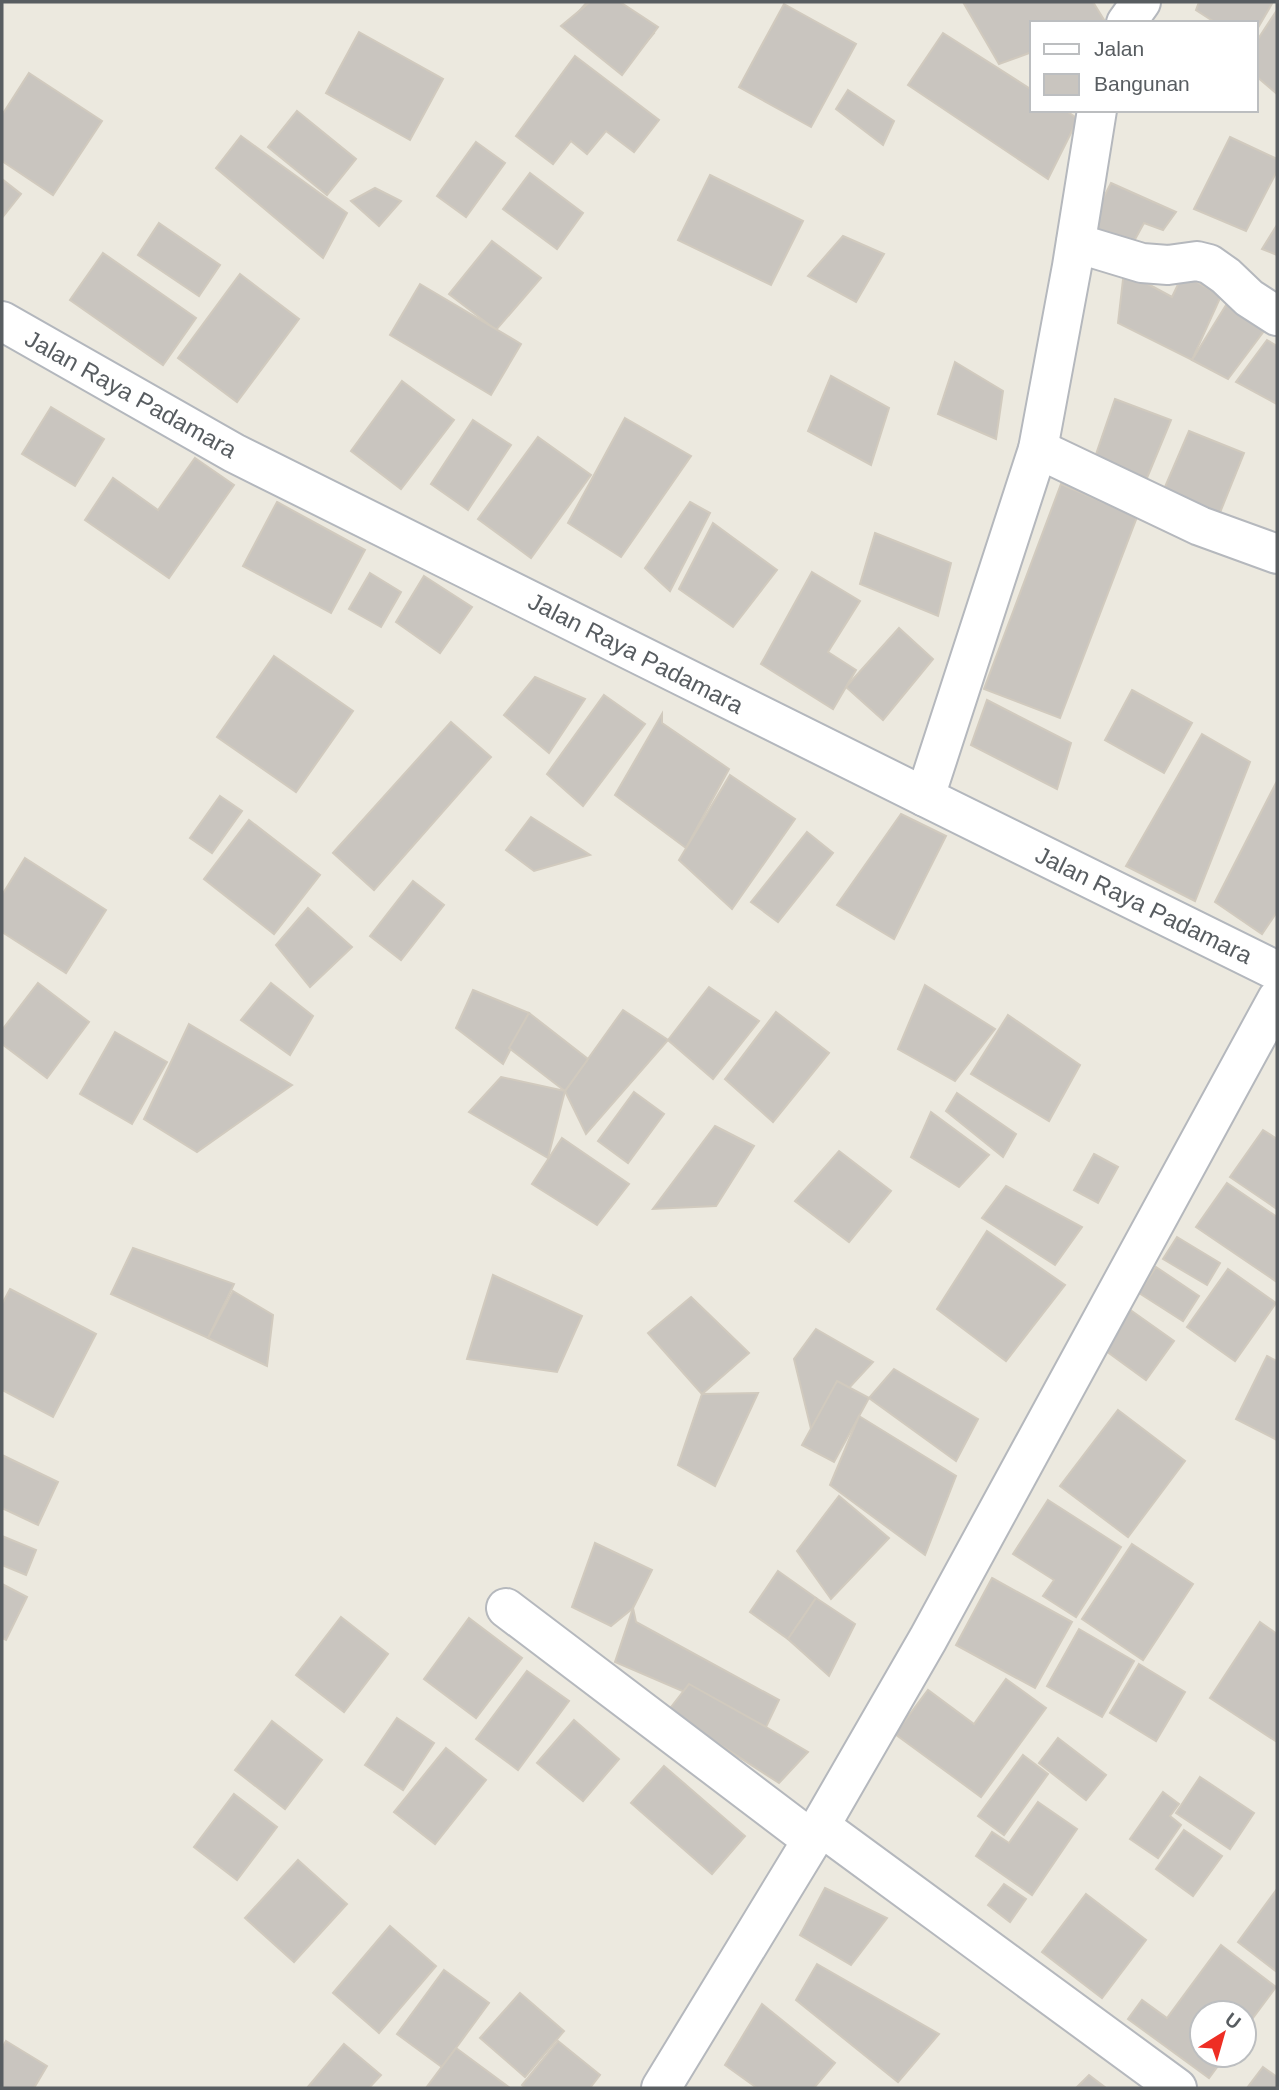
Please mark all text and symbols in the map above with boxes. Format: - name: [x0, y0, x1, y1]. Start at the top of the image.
- legend: [1030, 21, 1258, 112]
- text: Jalan: [1094, 37, 1144, 60]
- text: Bangunan: [1094, 72, 1190, 95]
- street label: Jalan Raya Padamara: [21, 325, 242, 464]
- street label: Jalan Raya Padamara: [524, 587, 749, 719]
- street label: Jalan Raya Padamara: [1031, 841, 1257, 969]
- north arrow: [1188, 1999, 1258, 2069]
- text: U: [1221, 2008, 1245, 2033]

